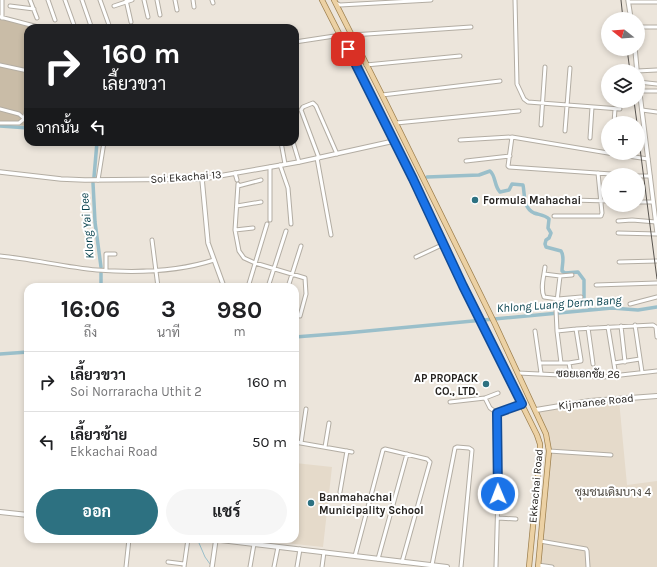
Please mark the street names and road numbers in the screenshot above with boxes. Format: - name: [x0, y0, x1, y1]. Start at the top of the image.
- street label: Soi Ekachai 13: [150, 168, 222, 186]
- street label: ซอยเอกชัย 26: [556, 366, 620, 381]
- street label: Kijmanee Road: [558, 392, 634, 412]
- street label: Ekkachai Road: [526, 448, 546, 524]

